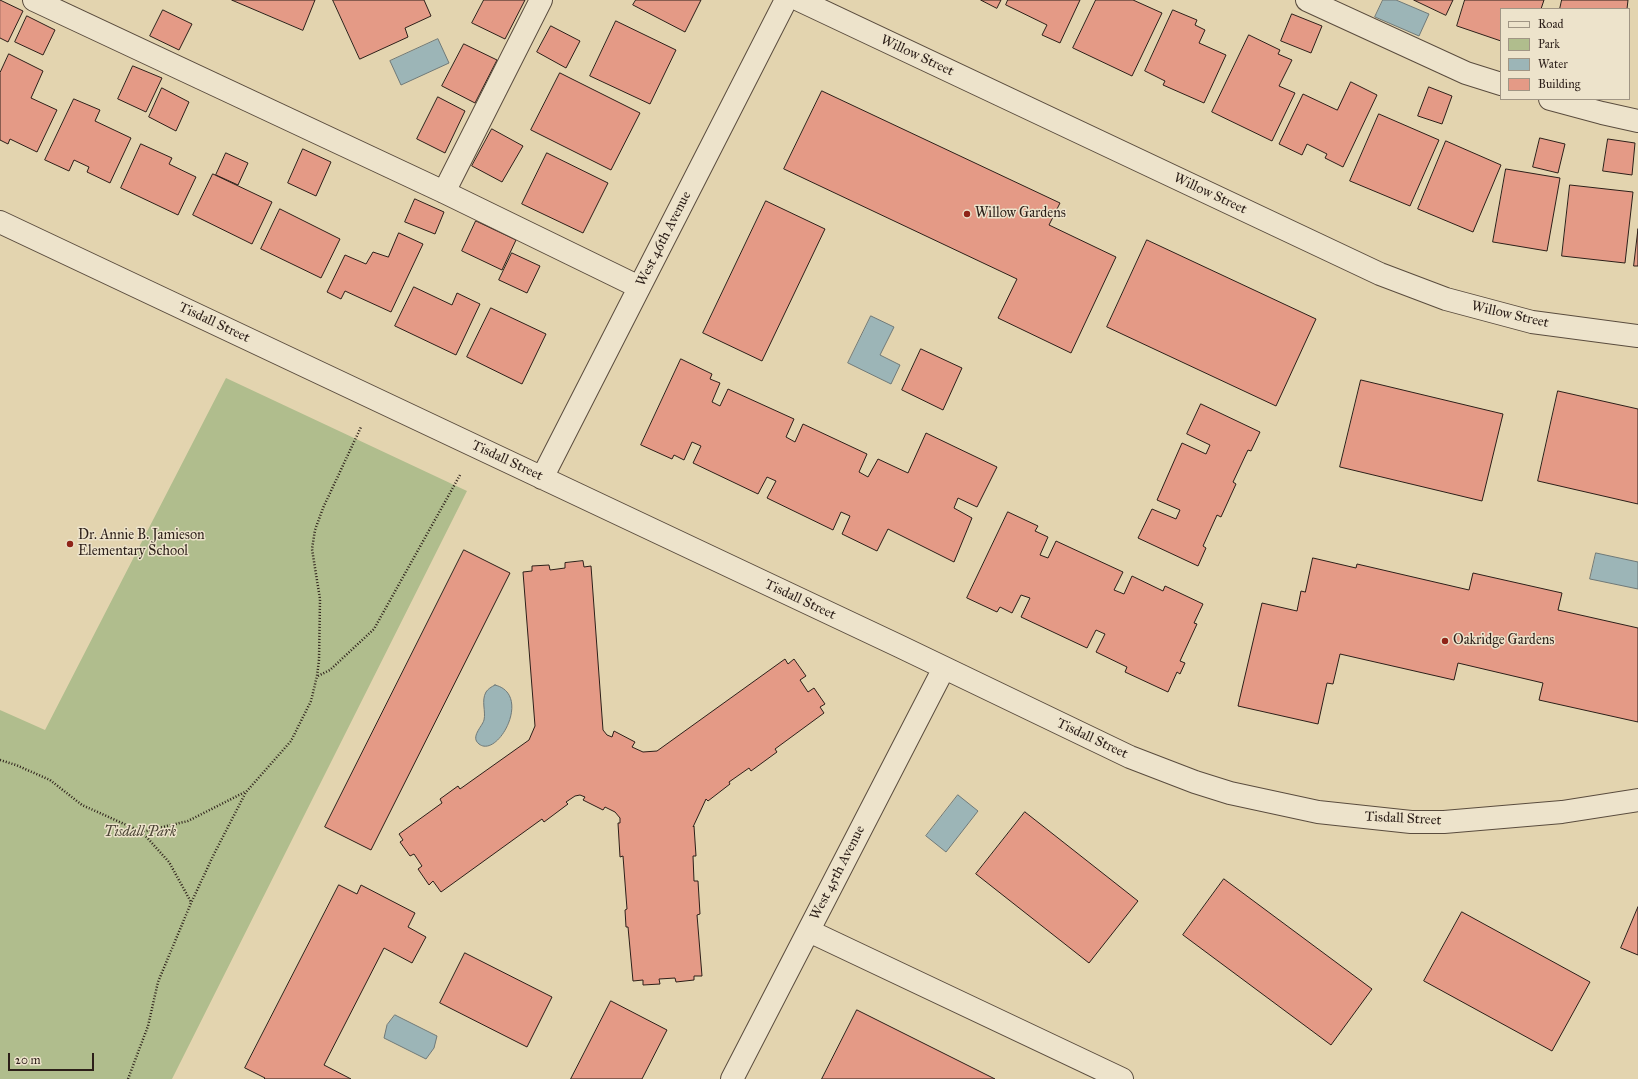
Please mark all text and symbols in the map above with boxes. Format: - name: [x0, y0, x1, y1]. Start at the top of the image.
- legend: [1500, 8, 1630, 100]
- text: Road: [1538, 17, 1564, 31]
- street label: Willow Street: [878, 32, 956, 80]
- text: Park: [1538, 37, 1560, 51]
- text: Water: [1538, 57, 1568, 71]
- text: Building: [1538, 77, 1580, 91]
- street label: Willow Street: [1171, 170, 1249, 218]
- street label: West 46th Avenue: [633, 189, 695, 289]
- place label: Willow Gardens: [975, 206, 1066, 222]
- marker: Willow Gardens: [962, 209, 972, 219]
- street label: Willow Street: [1470, 298, 1550, 332]
- street label: Tisdall Street: [176, 299, 252, 347]
- street label: Tisdall Street: [469, 437, 545, 485]
- place label: Dr. Annie B. Jamieson Elementary School: [78, 528, 205, 560]
- marker: Dr. Annie B. Jamieson Elementary School: [65, 539, 75, 549]
- street label: Tisdall Street: [762, 576, 838, 624]
- place label: Oakridge Gardens: [1453, 633, 1554, 649]
- marker: Oakridge Gardens: [1440, 636, 1450, 646]
- street label: Tisdall Street: [1054, 715, 1130, 763]
- street label: Tisdall Street: [1364, 809, 1442, 829]
- street label: West 45th Avenue: [807, 823, 869, 923]
- park label: Tisdall Park: [104, 825, 176, 841]
- scale bar: [10, 1045, 96, 1071]
- text: 20 m: [15, 1053, 41, 1067]

